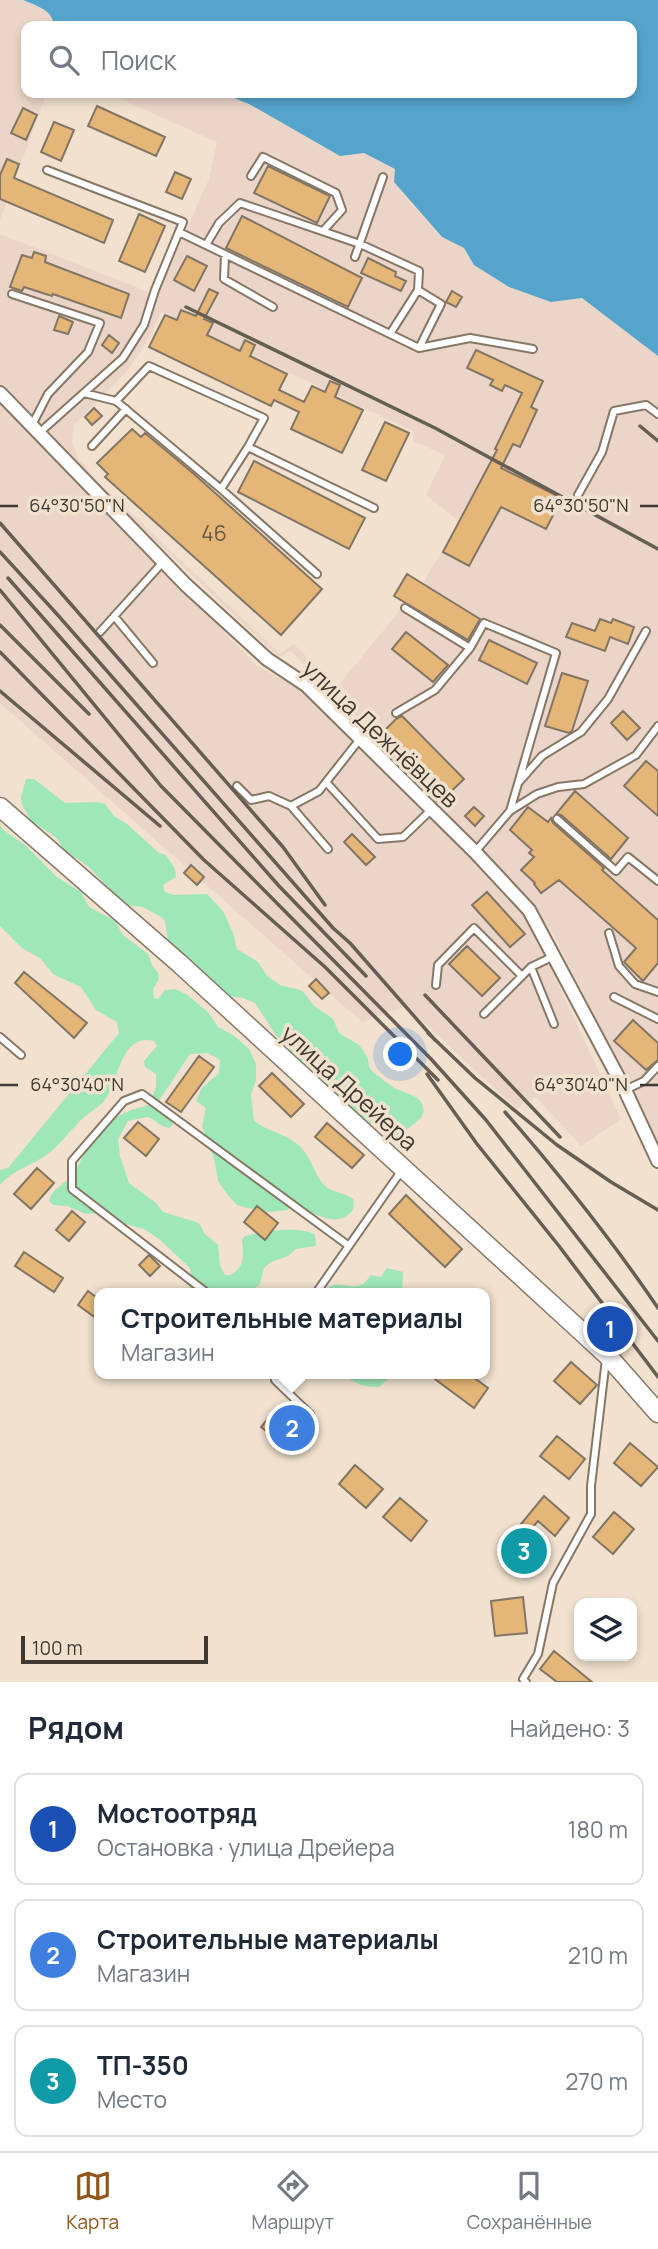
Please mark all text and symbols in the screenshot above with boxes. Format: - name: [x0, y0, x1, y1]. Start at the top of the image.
- search box: [21, 21, 637, 98]
- icon: search: [45, 41, 83, 79]
- text: Поиск: [101, 42, 176, 78]
- text: 64°30'50"N: [29, 493, 125, 517]
- text: 64°30'50"N: [533, 493, 629, 517]
- house number: 46: [201, 519, 227, 547]
- street label: улица Дежнёвцев: [295, 652, 467, 815]
- street label: улица Дрейера: [274, 1017, 426, 1157]
- your location: [383, 1037, 417, 1071]
- text: 64°30'40"N: [30, 1072, 124, 1096]
- text: 64°30'40"N: [534, 1072, 628, 1096]
- popup: [94, 1288, 490, 1379]
- text: Строительные материалы: [121, 1300, 463, 1336]
- pin: 1: [587, 1303, 633, 1355]
- text: Магазин: [121, 1336, 215, 1368]
- pin: 2: [269, 1402, 315, 1454]
- pin: 3: [501, 1525, 547, 1577]
- map controls: [574, 1598, 637, 1661]
- button: layers: [574, 1598, 637, 1661]
- scale bar: [21, 1633, 208, 1665]
- text: 100 m: [32, 1635, 83, 1661]
- text: Рядом: [28, 1707, 124, 1748]
- text: Найдено: 3: [510, 1712, 630, 1744]
- text: Мостоотряд: [97, 1795, 257, 1831]
- text: 1: [48, 1813, 58, 1845]
- text: 180 m: [568, 1813, 628, 1845]
- text: Остановка · улица Дрейера: [97, 1831, 395, 1863]
- text: Строительные материалы: [97, 1921, 439, 1957]
- text: 2: [46, 1939, 60, 1971]
- text: 210 m: [568, 1939, 628, 1971]
- text: Магазин: [97, 1957, 190, 1989]
- text: ТП-350: [97, 2047, 189, 2083]
- text: 3: [46, 2065, 60, 2097]
- text: 270 m: [565, 2065, 628, 2097]
- text: Место: [97, 2083, 167, 2115]
- tab: Карта: [66, 2167, 119, 2235]
- tab: Маршрут: [252, 2167, 334, 2235]
- tab: Сохранённые: [467, 2167, 592, 2235]

